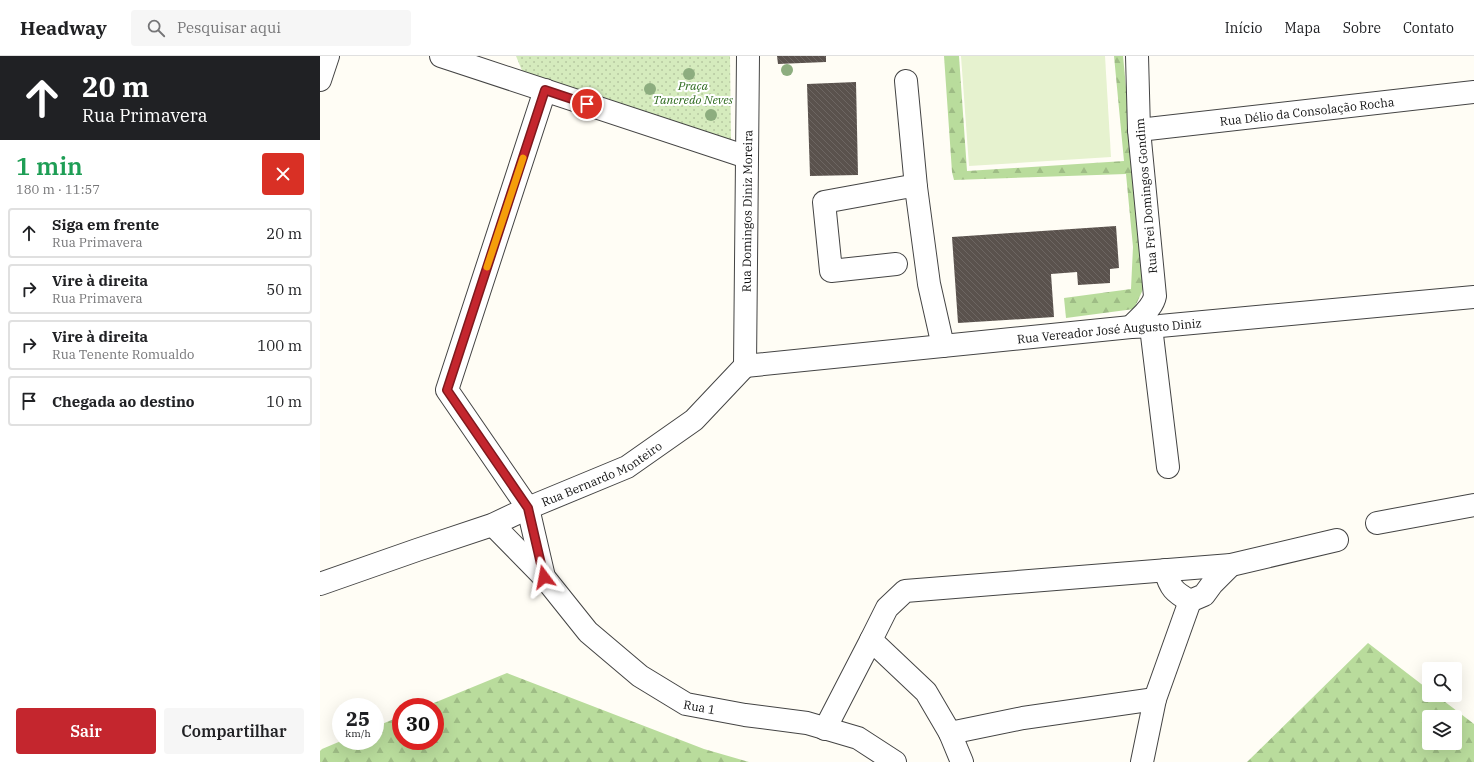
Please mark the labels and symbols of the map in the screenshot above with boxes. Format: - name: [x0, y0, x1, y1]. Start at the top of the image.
- park label: Praça Tancredo Neves: [653, 78, 733, 107]
- pin: [570, 87, 604, 121]
- street label: Rua Délio da Consolação Rocha: [1219, 94, 1395, 128]
- street label: Rua Frei Domingos Gondim: [1132, 117, 1160, 274]
- street label: Rua Domingos Diniz Moreira: [738, 129, 755, 292]
- street label: Rua Vereador José Augusto Diniz: [1016, 315, 1202, 346]
- street label: Rua Bernardo Monteiro: [539, 437, 665, 509]
- position arrow: [523, 556, 565, 598]
- street label: Rua 1: [682, 696, 717, 717]
- speed limit sign: 30: [392, 698, 444, 750]

